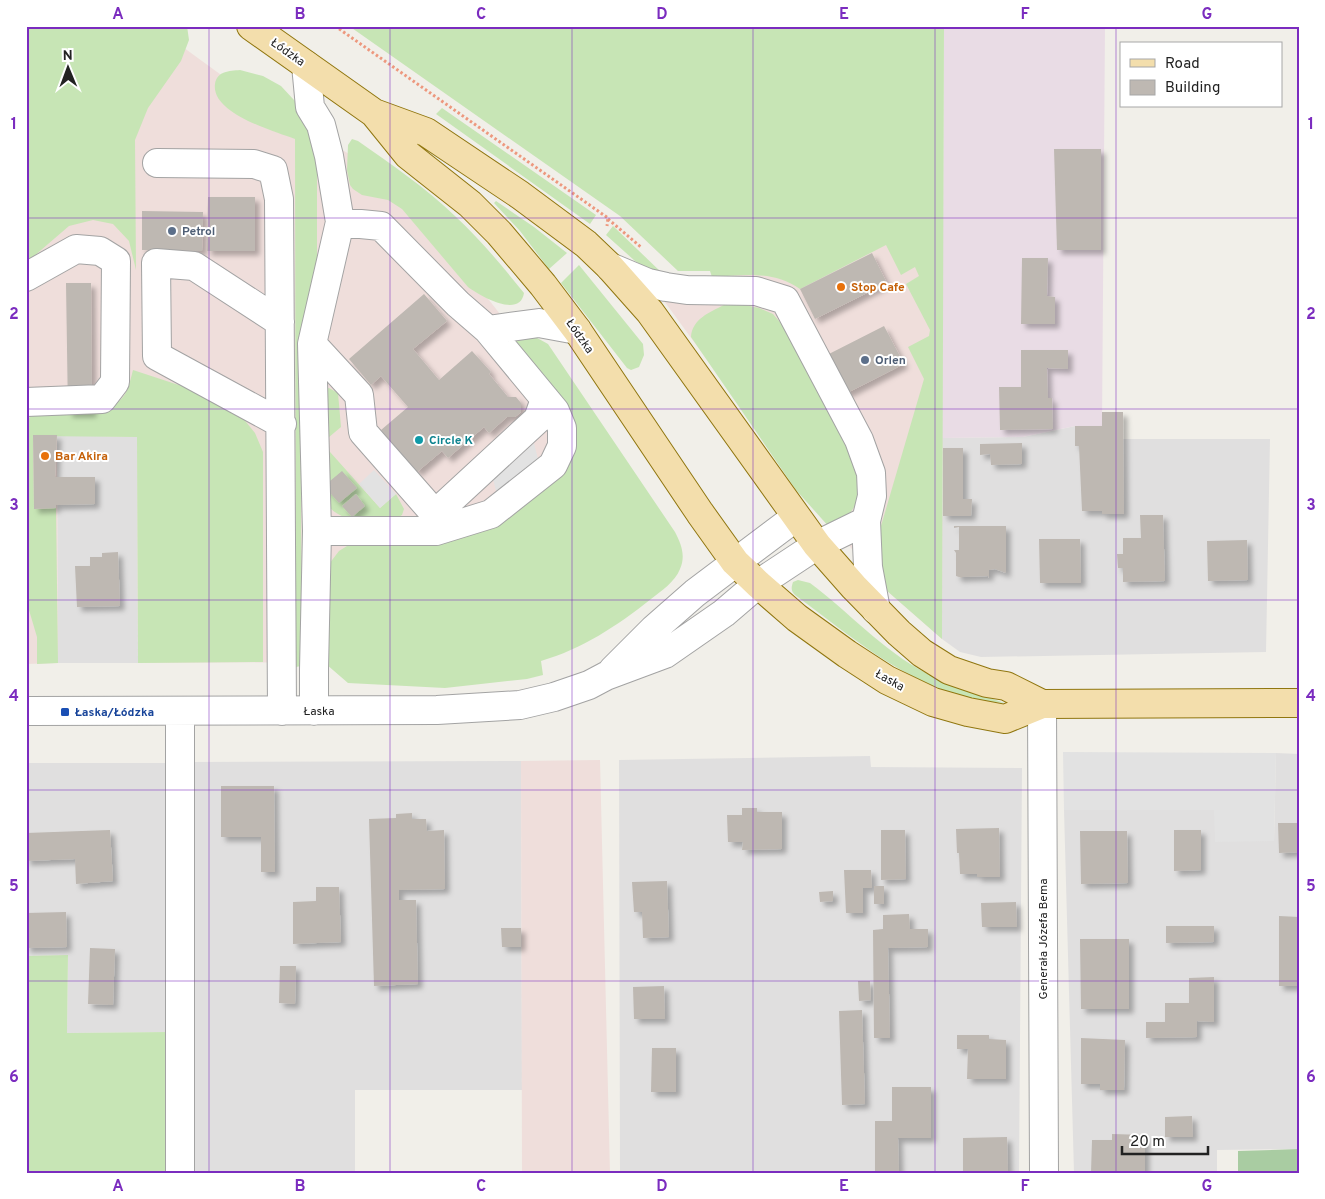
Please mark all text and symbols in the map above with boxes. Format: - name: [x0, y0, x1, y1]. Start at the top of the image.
- text: A: [112, 5, 124, 25]
- text: B: [294, 5, 306, 25]
- text: C: [476, 5, 486, 25]
- text: D: [656, 5, 668, 25]
- text: E: [839, 5, 849, 25]
- text: F: [1020, 5, 1030, 25]
- text: G: [1202, 5, 1212, 25]
- street label: Łódzka: [267, 35, 308, 70]
- north arrow: [42, 42, 92, 92]
- legend: [1120, 42, 1282, 108]
- text: N: [63, 48, 73, 65]
- text: Road: [1165, 55, 1200, 74]
- text: Building: [1165, 79, 1220, 98]
- text: 1: [11, 115, 17, 135]
- text: 1: [1308, 115, 1314, 135]
- place label: Petrol: [182, 224, 215, 240]
- marker: Petrol: [166, 225, 178, 237]
- place label: Stop Cafe: [851, 280, 905, 296]
- marker: Stop Cafe: [835, 281, 847, 293]
- text: 2: [9, 305, 19, 325]
- text: 2: [1306, 305, 1316, 325]
- street label: Łódzka: [562, 316, 597, 357]
- place label: Orlen: [875, 353, 906, 369]
- marker: Orlen: [859, 354, 871, 366]
- place label: Circle K: [429, 433, 473, 449]
- marker: Circle K: [413, 434, 425, 446]
- place label: Bar Akira: [55, 449, 108, 465]
- marker: Bar Akira: [39, 450, 51, 462]
- text: 3: [9, 496, 19, 516]
- text: 3: [1306, 496, 1316, 516]
- street label: Łaska: [872, 666, 907, 695]
- text: 4: [9, 687, 19, 707]
- text: 4: [1306, 687, 1316, 707]
- street label: Łaska: [303, 704, 335, 720]
- place label: Łaska/Łódzka: [75, 705, 154, 721]
- marker: Łaska/Łódzka: [59, 706, 71, 718]
- text: 5: [9, 877, 19, 897]
- text: 5: [1306, 877, 1316, 897]
- street label: Generała Józefa Bema: [1036, 879, 1052, 999]
- text: 6: [9, 1068, 19, 1088]
- text: 6: [1306, 1068, 1316, 1088]
- scale bar: [1122, 1124, 1209, 1156]
- text: 20 m: [1130, 1133, 1165, 1152]
- text: A: [112, 1177, 124, 1197]
- text: B: [294, 1177, 306, 1197]
- text: C: [476, 1177, 486, 1197]
- text: D: [656, 1177, 668, 1197]
- text: E: [839, 1177, 849, 1197]
- text: F: [1020, 1177, 1030, 1197]
- text: G: [1202, 1177, 1212, 1197]

